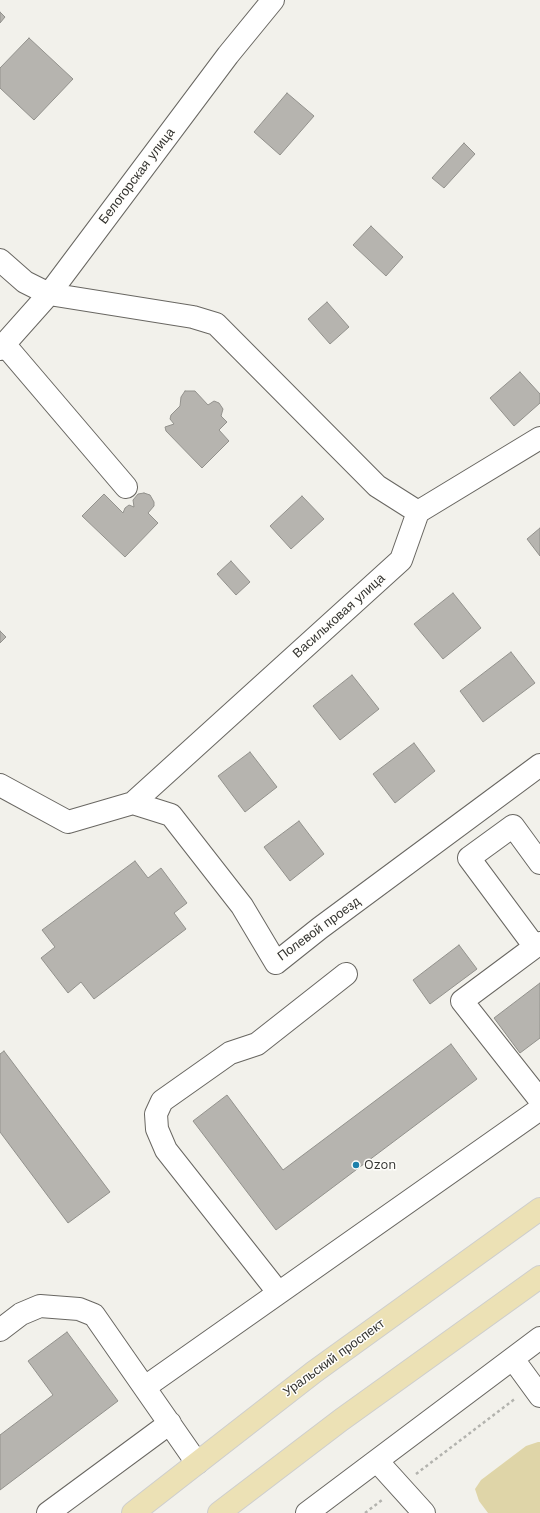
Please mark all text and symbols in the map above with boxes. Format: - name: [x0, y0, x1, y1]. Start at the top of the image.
- street label: Белогорская улица: [96, 125, 178, 227]
- street label: Васильковая улица: [290, 571, 388, 661]
- street label: Полевой проезд: [275, 894, 363, 964]
- place label: Ozon: [364, 1157, 396, 1173]
- marker: Ozon: [351, 1160, 361, 1170]
- street label: Уральский проспект: [280, 1316, 388, 1400]

